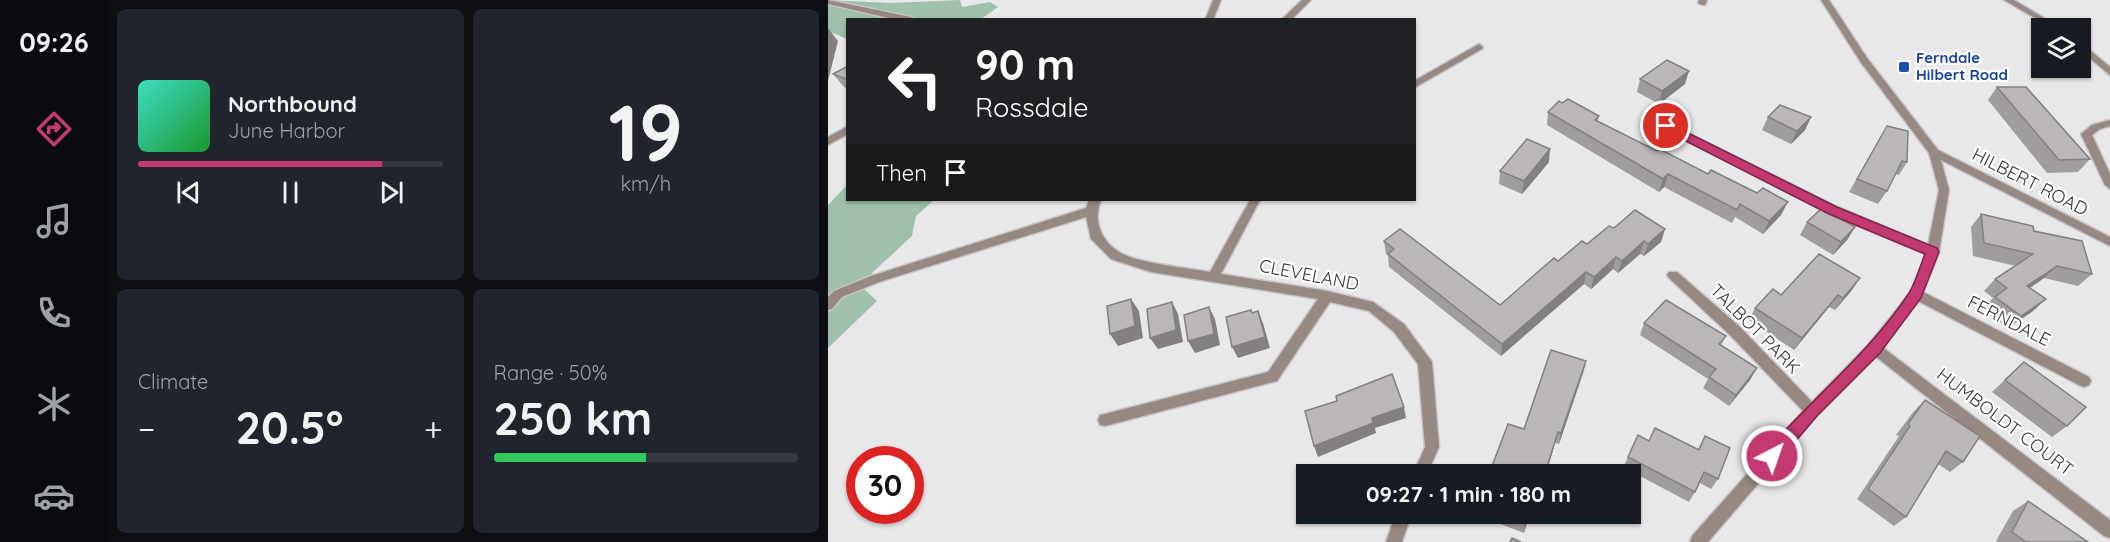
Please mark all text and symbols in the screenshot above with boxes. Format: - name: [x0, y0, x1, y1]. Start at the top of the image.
- map controls: [2031, 18, 2091, 78]
- button: layers: [2031, 18, 2091, 78]
- text: 09:26: [19, 25, 89, 59]
- text: 90 m: [975, 38, 1075, 91]
- icon: left: [876, 42, 954, 120]
- place label: Ferndale Hilbert Road: [1916, 48, 2008, 84]
- marker: Ferndale Hilbert Road: [1897, 60, 1911, 74]
- text: 19: [608, 83, 683, 181]
- text: Northbound: [228, 90, 357, 118]
- text: Rossdale: [975, 90, 1089, 124]
- pin: [1640, 100, 1691, 151]
- icon: directions: [33, 108, 75, 150]
- icon: arrive: [1649, 109, 1682, 142]
- text: June Harbor: [228, 118, 345, 143]
- street label: HILBERT ROAD: [1969, 143, 2092, 221]
- icon: arrive: [939, 156, 972, 189]
- text: Then: [876, 159, 927, 187]
- text: km/h: [620, 171, 671, 196]
- icon: previous: [172, 176, 205, 209]
- icon: pause: [274, 176, 307, 209]
- icon: next: [375, 176, 408, 209]
- icon: music: [33, 200, 75, 242]
- street label: CLEVELAND: [1257, 254, 1361, 295]
- street label: TALBOT PARK: [1706, 279, 1805, 378]
- street label: FERNDALE: [1964, 290, 2054, 351]
- icon: phone: [33, 292, 75, 334]
- text: Range · 50%: [494, 360, 607, 385]
- street label: HUMBOLDT COURT: [1932, 363, 2078, 481]
- text: Climate: [138, 369, 208, 394]
- icon: climate: [33, 383, 75, 425]
- text: 250 km: [494, 390, 652, 446]
- text: 20.5°: [236, 399, 344, 455]
- text: −: [138, 408, 155, 449]
- text: +: [424, 408, 442, 449]
- position arrow: [1740, 424, 1804, 488]
- speed limit sign: 30: [846, 446, 924, 524]
- icon: car: [33, 475, 75, 517]
- text: 09:27 · 1 min · 180 m: [1366, 480, 1571, 508]

